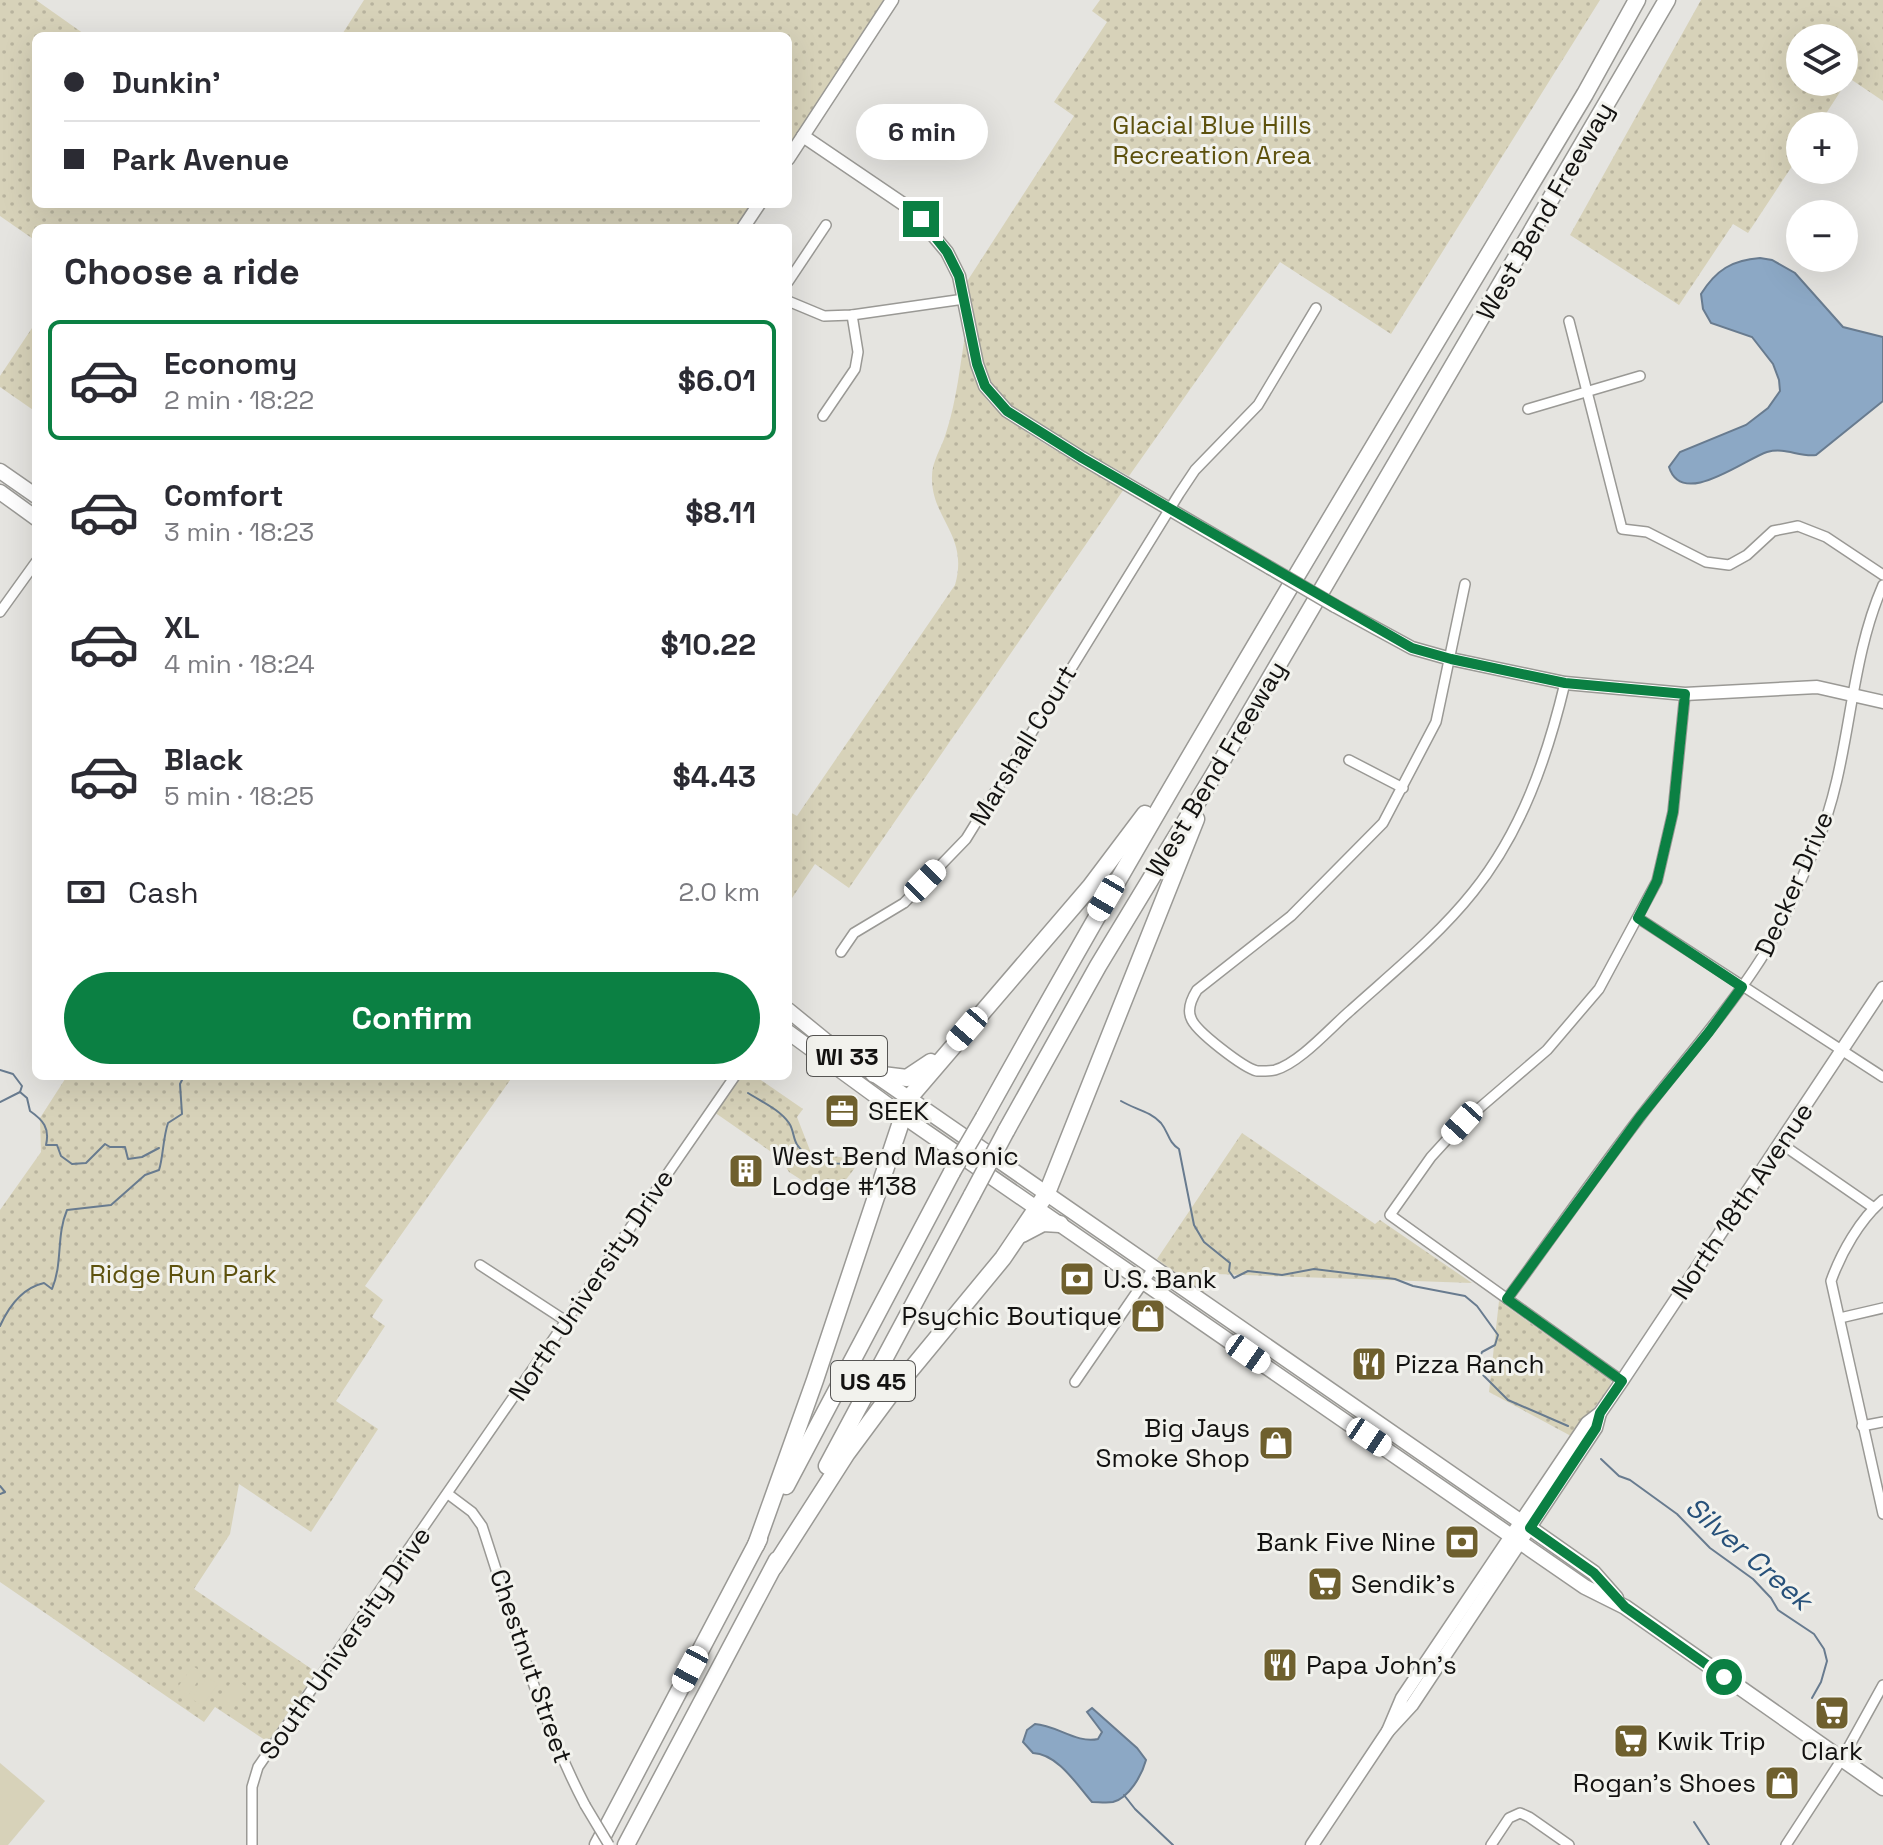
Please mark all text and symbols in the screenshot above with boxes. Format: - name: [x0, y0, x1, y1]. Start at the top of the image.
- map controls: [1786, 24, 1858, 272]
- button: layers: [1786, 24, 1858, 96]
- text: Dunkin': [112, 63, 221, 102]
- street label: West Bend Freeway: [1469, 96, 1621, 326]
- callout: 6 min: [855, 103, 987, 159]
- park label: Glacial Blue Hills Recreation Area: [1112, 108, 1312, 172]
- button: +: [1786, 112, 1858, 184]
- text: 6 min: [888, 115, 956, 149]
- text: Park Avenue: [112, 140, 289, 179]
- button: −: [1786, 200, 1858, 272]
- route end: [903, 201, 939, 237]
- text: Choose a ride: [64, 249, 300, 295]
- icon: car: [68, 344, 140, 416]
- text: Economy: [164, 344, 297, 383]
- text: $6.01: [678, 361, 756, 400]
- text: 2 min · 18:22: [164, 383, 314, 417]
- icon: car: [68, 476, 140, 548]
- text: Comfort: [164, 476, 283, 515]
- text: $8.11: [685, 493, 756, 532]
- text: 3 min · 18:23: [164, 515, 314, 549]
- icon: car: [68, 608, 140, 680]
- text: XL: [164, 608, 200, 647]
- text: $10.22: [661, 625, 756, 664]
- text: 4 min · 18:24: [164, 647, 315, 681]
- street label: West Bend Freeway: [1138, 654, 1294, 884]
- street label: Marshall Court: [962, 658, 1084, 832]
- icon: car: [68, 740, 140, 812]
- text: Black: [164, 740, 243, 779]
- text: $4.43: [672, 757, 756, 796]
- text: 5 min · 18:25: [164, 779, 314, 813]
- street label: Decker Drive: [1747, 806, 1841, 962]
- car: [900, 855, 950, 907]
- icon: cash: [64, 870, 108, 914]
- car: [1084, 871, 1128, 925]
- text: Cash: [128, 873, 199, 912]
- text: 2.0 km: [678, 875, 760, 909]
- button: Confirm: [64, 972, 760, 1064]
- car: [942, 1003, 992, 1055]
- road number: WI 33: [807, 1036, 887, 1076]
- office icon: SEEK: [823, 1092, 861, 1130]
- place label: SEEK: [868, 1094, 929, 1128]
- street label: North 18th Avenue: [1663, 1096, 1821, 1306]
- car: [1437, 1097, 1487, 1149]
- place label: West Bend Masonic Lodge #138: [772, 1139, 1019, 1203]
- building icon: West Bend Masonic Lodge #138: [727, 1152, 765, 1190]
- street label: North University Drive: [501, 1162, 681, 1408]
- park label: Ridge Run Park: [89, 1257, 277, 1291]
- bank icon: U.S. Bank: [1058, 1260, 1096, 1298]
- place label: U.S. Bank: [1103, 1262, 1217, 1296]
- shop icon: Psychic Boutique: [1129, 1297, 1167, 1335]
- place label: Psychic Boutique: [901, 1299, 1122, 1333]
- car: [1221, 1330, 1275, 1378]
- restaurant icon: Pizza Ranch: [1350, 1345, 1388, 1383]
- place label: Pizza Ranch: [1395, 1347, 1544, 1381]
- road number: US 45: [831, 1361, 915, 1401]
- place label: Big Jays Smoke Shop: [1096, 1411, 1250, 1475]
- car: [1342, 1414, 1396, 1460]
- shop icon: Big Jays Smoke Shop: [1257, 1424, 1295, 1462]
- water label: Silver Creek: [1678, 1488, 1822, 1620]
- street label: South University Drive: [251, 1520, 439, 1766]
- bank icon: Bank Five Nine: [1443, 1523, 1481, 1561]
- place label: Bank Five Nine: [1256, 1525, 1436, 1559]
- street label: Chestnut Street: [482, 1564, 580, 1768]
- supermarket icon: Sendik's: [1306, 1565, 1344, 1603]
- place label: Sendik's: [1351, 1567, 1456, 1601]
- car: [668, 1642, 712, 1696]
- restaurant icon: Papa John's: [1261, 1646, 1299, 1684]
- place label: Papa John's: [1306, 1648, 1457, 1682]
- route start: [1706, 1659, 1742, 1695]
- supermarket icon: Clark: [1813, 1694, 1851, 1732]
- supermarket icon: Kwik Trip: [1612, 1722, 1650, 1760]
- place label: Kwik Trip: [1657, 1724, 1766, 1758]
- place label: Clark: [1801, 1734, 1863, 1768]
- shop icon: Rogan's Shoes: [1763, 1764, 1801, 1802]
- place label: Rogan's Shoes: [1573, 1766, 1756, 1800]

